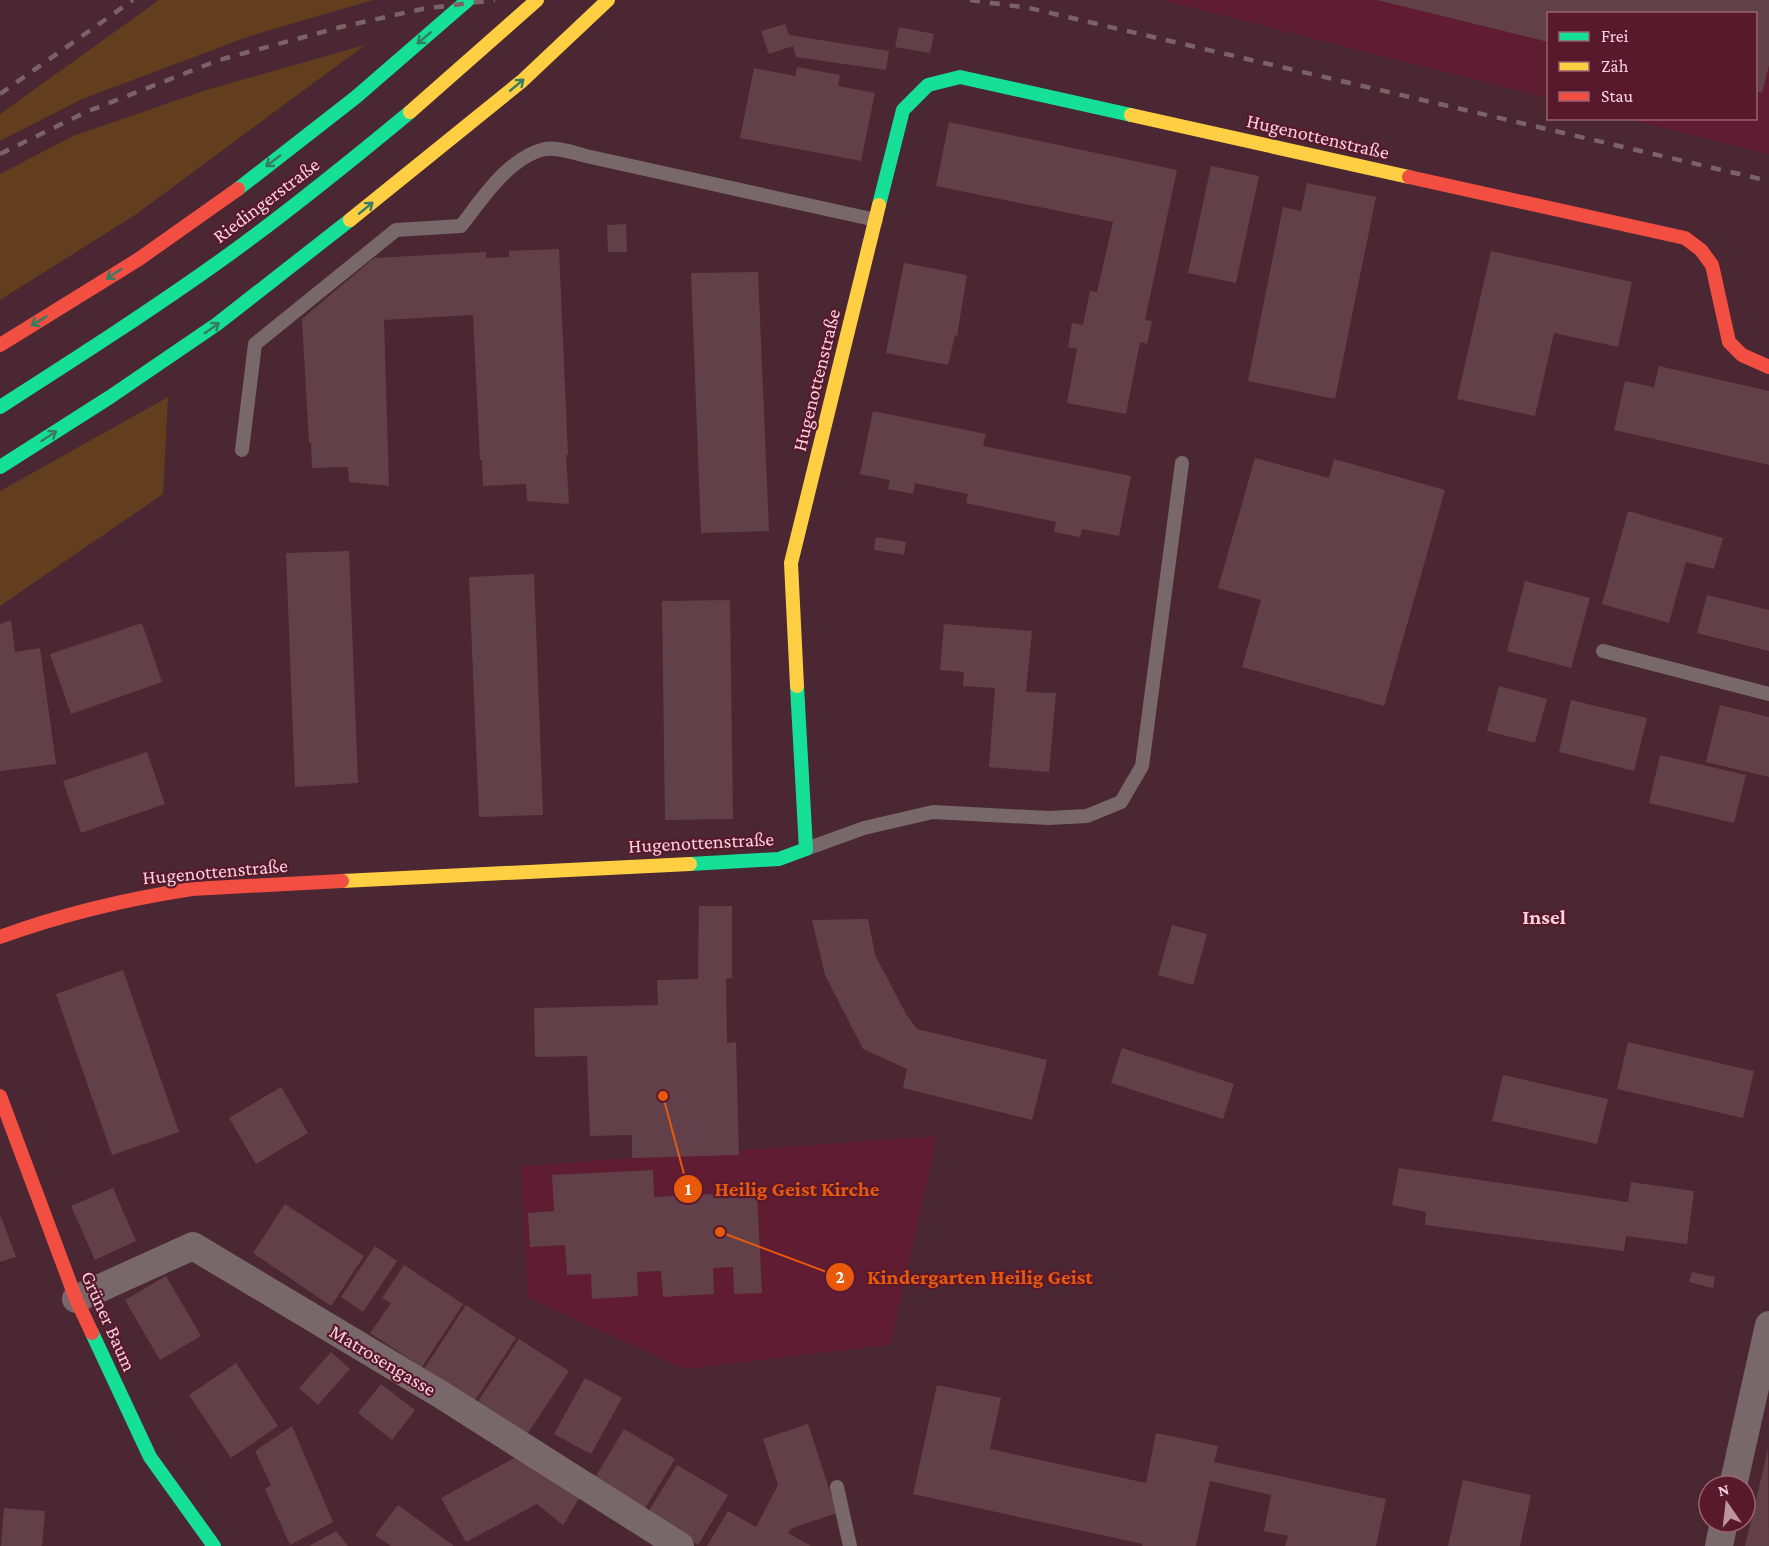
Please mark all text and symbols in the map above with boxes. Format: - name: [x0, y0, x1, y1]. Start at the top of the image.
- legend: [1547, 12, 1757, 120]
- text: Frei: [1601, 26, 1629, 46]
- one-way arrow: [416, 32, 432, 45]
- text: Zäh: [1601, 56, 1629, 76]
- one-way arrow: [509, 78, 524, 92]
- text: Stau: [1601, 86, 1634, 106]
- street label: Hugenottenstraße: [1244, 109, 1392, 164]
- street label: Riedingerstraße: [209, 153, 324, 248]
- one-way arrow: [265, 155, 281, 168]
- one-way arrow: [357, 202, 373, 215]
- one-way arrow: [106, 269, 123, 281]
- street label: Hugenottenstraße: [788, 306, 845, 454]
- one-way arrow: [31, 315, 48, 327]
- one-way arrow: [203, 322, 219, 334]
- one-way arrow: [41, 430, 57, 442]
- street label: Hugenottenstraße: [628, 827, 775, 858]
- street label: Hugenottenstraße: [141, 854, 289, 889]
- district label: Insel: [1522, 905, 1566, 929]
- callout: Heilig Geist Kirche: [673, 1169, 892, 1208]
- text: Heilig Geist Kirche: [714, 1177, 880, 1201]
- text: 1: [685, 1179, 692, 1199]
- callout: Kindergarten Heilig Geist: [825, 1258, 1105, 1297]
- text: Kindergarten Heilig Geist: [867, 1265, 1093, 1289]
- street label: Grüner Baum: [77, 1267, 141, 1375]
- text: 2: [835, 1267, 845, 1287]
- street label: Matrosengasse: [325, 1320, 440, 1401]
- north arrow: [1697, 1474, 1757, 1534]
- text: N: [1716, 1480, 1731, 1499]

